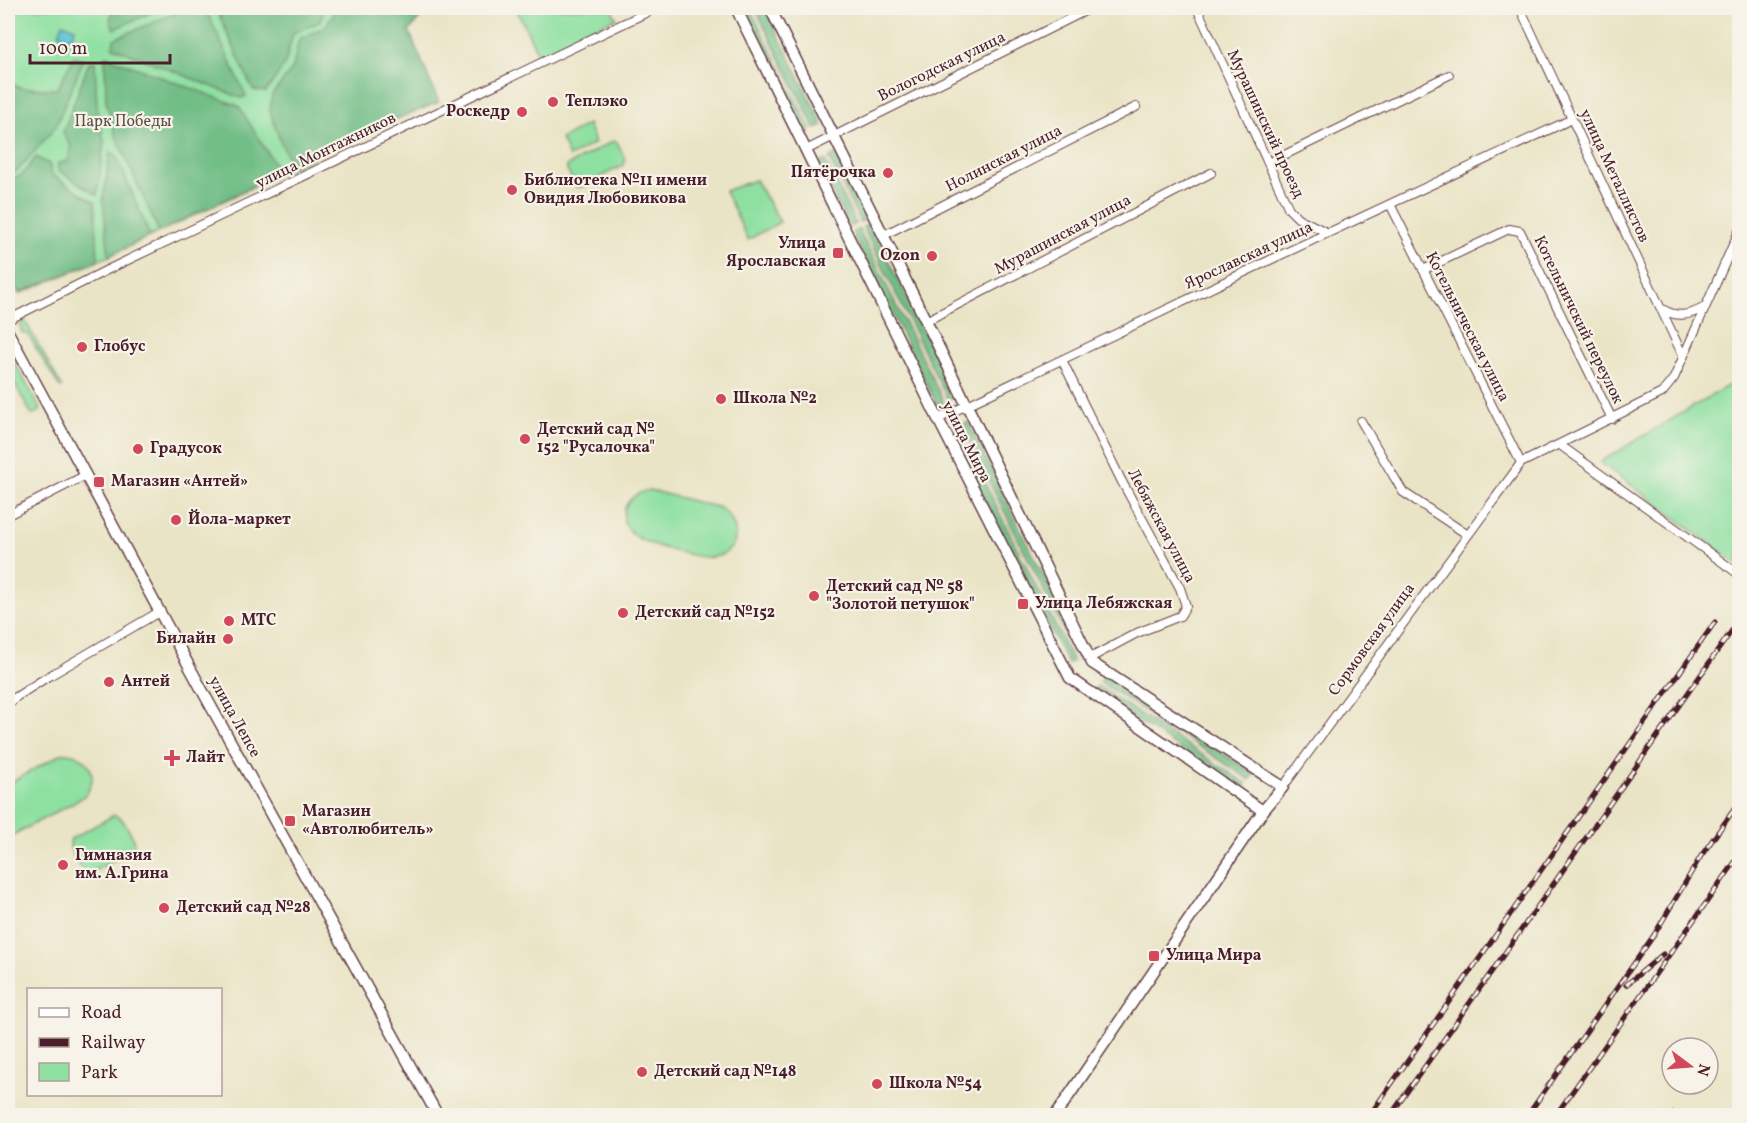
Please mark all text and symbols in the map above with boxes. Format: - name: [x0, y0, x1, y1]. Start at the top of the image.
- scale bar: [30, 27, 170, 65]
- street label: Вологодская улица: [875, 27, 1009, 107]
- text: 100 m: [39, 37, 88, 62]
- street label: Мурашинский проезд: [1221, 46, 1309, 202]
- place label: Теплэко: [565, 91, 628, 113]
- marker: Теплэко: [546, 95, 560, 109]
- place label: Роскедр: [446, 101, 510, 123]
- marker: Роскедр: [515, 105, 529, 119]
- street label: улица Металлистов: [1573, 106, 1655, 246]
- street label: улица Монтажников: [252, 107, 400, 195]
- park label: Парк Победы: [74, 111, 172, 133]
- street label: Нолинская улица: [942, 120, 1066, 198]
- place label: Пятёрочка: [791, 162, 876, 184]
- marker: Пятёрочка: [881, 166, 895, 180]
- place label: Библиотека №11 имени Овидия Любовикова: [524, 170, 707, 210]
- marker: Библиотека №11 имени Овидия Любовикова: [505, 183, 519, 197]
- street label: Мурашинская улица: [991, 190, 1135, 280]
- street label: Ярославская улица: [1181, 217, 1317, 295]
- street label: Котельничский переулок: [1528, 232, 1629, 408]
- place label: Улица Ярославская: [726, 233, 826, 273]
- place label: Ozon: [880, 245, 920, 267]
- marker: Улица Ярославская: [831, 246, 845, 260]
- street label: Котельническая улица: [1420, 248, 1514, 406]
- marker: Ozon: [925, 249, 939, 263]
- place label: Глобус: [94, 336, 146, 358]
- marker: Глобус: [75, 340, 89, 354]
- place label: Школа №2: [733, 388, 817, 410]
- marker: Школа №2: [714, 392, 728, 406]
- street label: улица Мира: [936, 397, 996, 487]
- place label: Детский сад № 152 "Русалочка": [537, 419, 655, 459]
- marker: Детский сад № 152 "Русалочка": [518, 432, 532, 446]
- place label: Градусок: [150, 438, 222, 460]
- marker: Градусок: [131, 442, 145, 456]
- street label: Лебяжская улица: [1122, 465, 1200, 587]
- place label: Магазин «Антей»: [111, 471, 248, 493]
- marker: Магазин «Антей»: [92, 475, 106, 489]
- place label: Йола-маркет: [188, 508, 291, 531]
- marker: Йола-маркет: [169, 513, 183, 527]
- place label: Детский сад № 58 "Золотой петушок": [826, 576, 975, 616]
- street label: Сормовская улица: [1324, 579, 1421, 701]
- marker: Детский сад № 58 "Золотой петушок": [807, 589, 821, 603]
- place label: Улица Лебяжская: [1035, 593, 1172, 615]
- marker: Улица Лебяжская: [1016, 597, 1030, 611]
- place label: Детский сад №152: [635, 602, 775, 624]
- marker: Детский сад №152: [616, 606, 630, 620]
- place label: МТС: [241, 610, 276, 632]
- marker: МТС: [222, 614, 236, 628]
- place label: Билайн: [156, 628, 216, 650]
- marker: Билайн: [221, 632, 235, 646]
- place label: Антей: [121, 671, 170, 693]
- street label: улица Лепсе: [203, 672, 265, 762]
- marker: Антей: [102, 675, 116, 689]
- place label: Лайт: [186, 747, 225, 769]
- marker: Лайт: [163, 749, 181, 767]
- place label: Магазин «Автолюбитель»: [302, 801, 434, 841]
- marker: Магазин «Автолюбитель»: [283, 814, 297, 828]
- place label: Гимназия им. А.Грина: [75, 845, 169, 885]
- marker: Гимназия им. А.Грина: [56, 858, 70, 872]
- place label: Детский сад №28: [176, 897, 311, 919]
- marker: Детский сад №28: [157, 901, 171, 915]
- place label: Улица Мира: [1166, 945, 1262, 967]
- marker: Улица Мира: [1147, 949, 1161, 963]
- legend: [27, 988, 222, 1096]
- text: Road: [81, 1001, 122, 1026]
- text: Railway: [81, 1031, 145, 1056]
- north arrow: [1660, 1036, 1720, 1096]
- text: Park: [81, 1061, 118, 1086]
- place label: Детский сад №148: [654, 1061, 796, 1083]
- text: N: [1690, 1061, 1715, 1079]
- marker: Детский сад №148: [635, 1065, 649, 1079]
- place label: Школа №54: [889, 1073, 982, 1095]
- marker: Школа №54: [870, 1077, 884, 1091]

